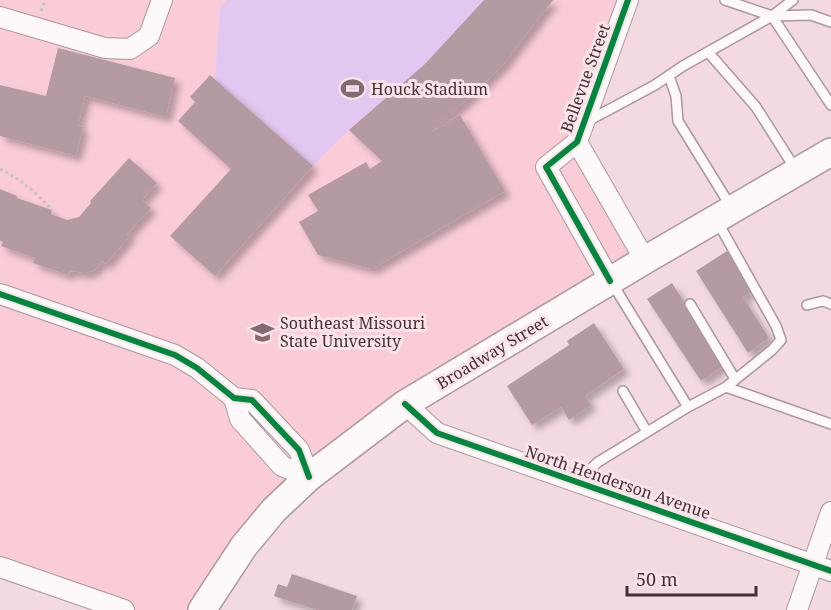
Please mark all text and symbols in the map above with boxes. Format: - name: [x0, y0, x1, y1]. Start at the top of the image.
- street label: Bellevue Street: [555, 20, 615, 135]
- sports icon: Houck Stadium: [340, 76, 366, 102]
- place label: Houck Stadium: [371, 78, 488, 100]
- street label: Broadway Street: [432, 310, 552, 394]
- place label: Southeast Missouri State University: [280, 312, 425, 352]
- school or university icon: Southeast Missouri State University: [249, 319, 275, 345]
- street label: North Henderson Avenue: [522, 440, 714, 524]
- scale bar: [627, 559, 756, 597]
- text: 50 m: [636, 567, 678, 591]

